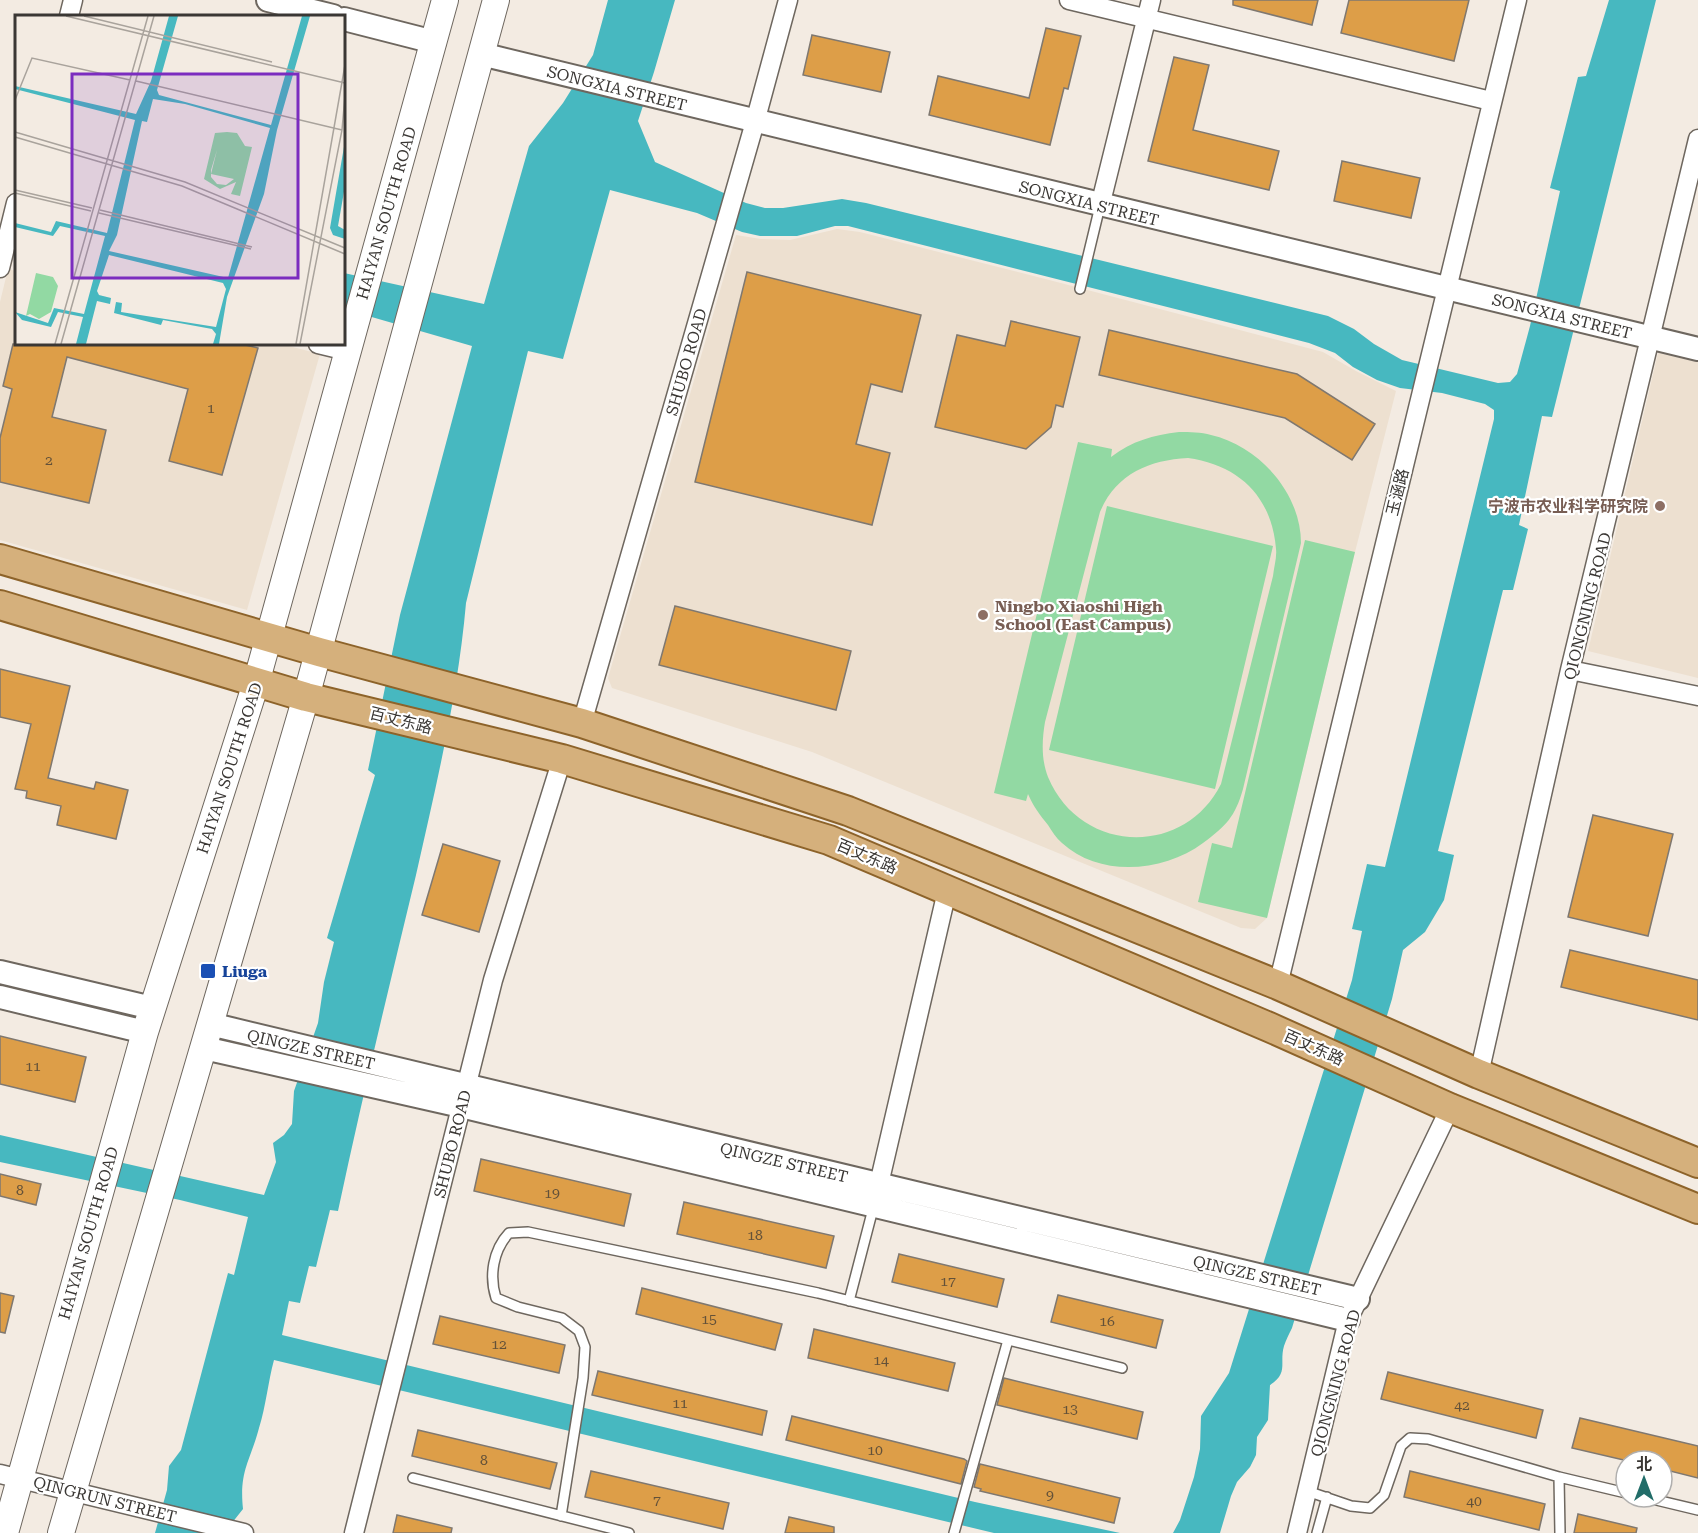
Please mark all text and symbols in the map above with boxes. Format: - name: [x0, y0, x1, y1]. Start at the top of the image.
- inset map: [15, 15, 345, 345]
- street label: SONGXIA STREET: [545, 62, 689, 115]
- street label: HAIYAN SOUTH ROAD: [353, 124, 420, 302]
- street label: SONGXIA STREET: [1017, 177, 1161, 230]
- street label: SONGXIA STREET: [1490, 290, 1634, 343]
- street label: SHUBO ROAD: [662, 306, 711, 418]
- house number: 1: [207, 400, 215, 416]
- house number: 2: [45, 452, 53, 468]
- street label: 玉涵路: [1382, 467, 1413, 518]
- place label: 宁波市农业科学研究院: [1488, 497, 1648, 516]
- marker: 宁波市农业科学研究院: [1653, 499, 1667, 513]
- street label: QIONGNING ROAD: [1560, 530, 1615, 682]
- place label: Ningbo Xiaoshi High School (East Campus): [995, 597, 1172, 634]
- marker: Ningbo Xiaoshi High School (East Campus): [976, 608, 990, 622]
- street label: HAIYAN SOUTH ROAD: [193, 680, 266, 856]
- street label: 百丈东路: [368, 704, 434, 737]
- street label: 百丈东路: [834, 835, 900, 878]
- marker: Liuga: [199, 962, 217, 980]
- place label: Liuga: [222, 962, 268, 981]
- street label: QINGZE STREET: [245, 1026, 377, 1074]
- street label: 百丈东路: [1281, 1026, 1347, 1069]
- house number: 11: [25, 1058, 41, 1074]
- street label: SHUBO ROAD: [430, 1088, 475, 1200]
- street label: QINGZE STREET: [718, 1139, 850, 1187]
- street label: HAIYAN SOUTH ROAD: [55, 1144, 122, 1322]
- house number: 8: [16, 1182, 24, 1198]
- house number: 19: [544, 1185, 560, 1201]
- house number: 18: [747, 1227, 763, 1243]
- street label: QINGZE STREET: [1191, 1252, 1323, 1300]
- house number: 17: [940, 1273, 956, 1289]
- street label: QIONGNING ROAD: [1307, 1307, 1364, 1459]
- house number: 15: [701, 1311, 717, 1327]
- house number: 16: [1099, 1313, 1115, 1329]
- house number: 12: [491, 1336, 507, 1352]
- house number: 14: [873, 1352, 889, 1368]
- house number: 11: [672, 1395, 688, 1411]
- house number: 42: [1454, 1397, 1470, 1413]
- house number: 13: [1062, 1401, 1078, 1417]
- house number: 10: [867, 1442, 883, 1458]
- north arrow: [1614, 1449, 1674, 1509]
- house number: 8: [480, 1452, 488, 1468]
- text: 北: [1636, 1455, 1652, 1474]
- street label: QINGRUN STREET: [31, 1472, 179, 1527]
- house number: 9: [1046, 1487, 1054, 1503]
- house number: 7: [653, 1492, 661, 1508]
- house number: 40: [1466, 1493, 1482, 1509]

